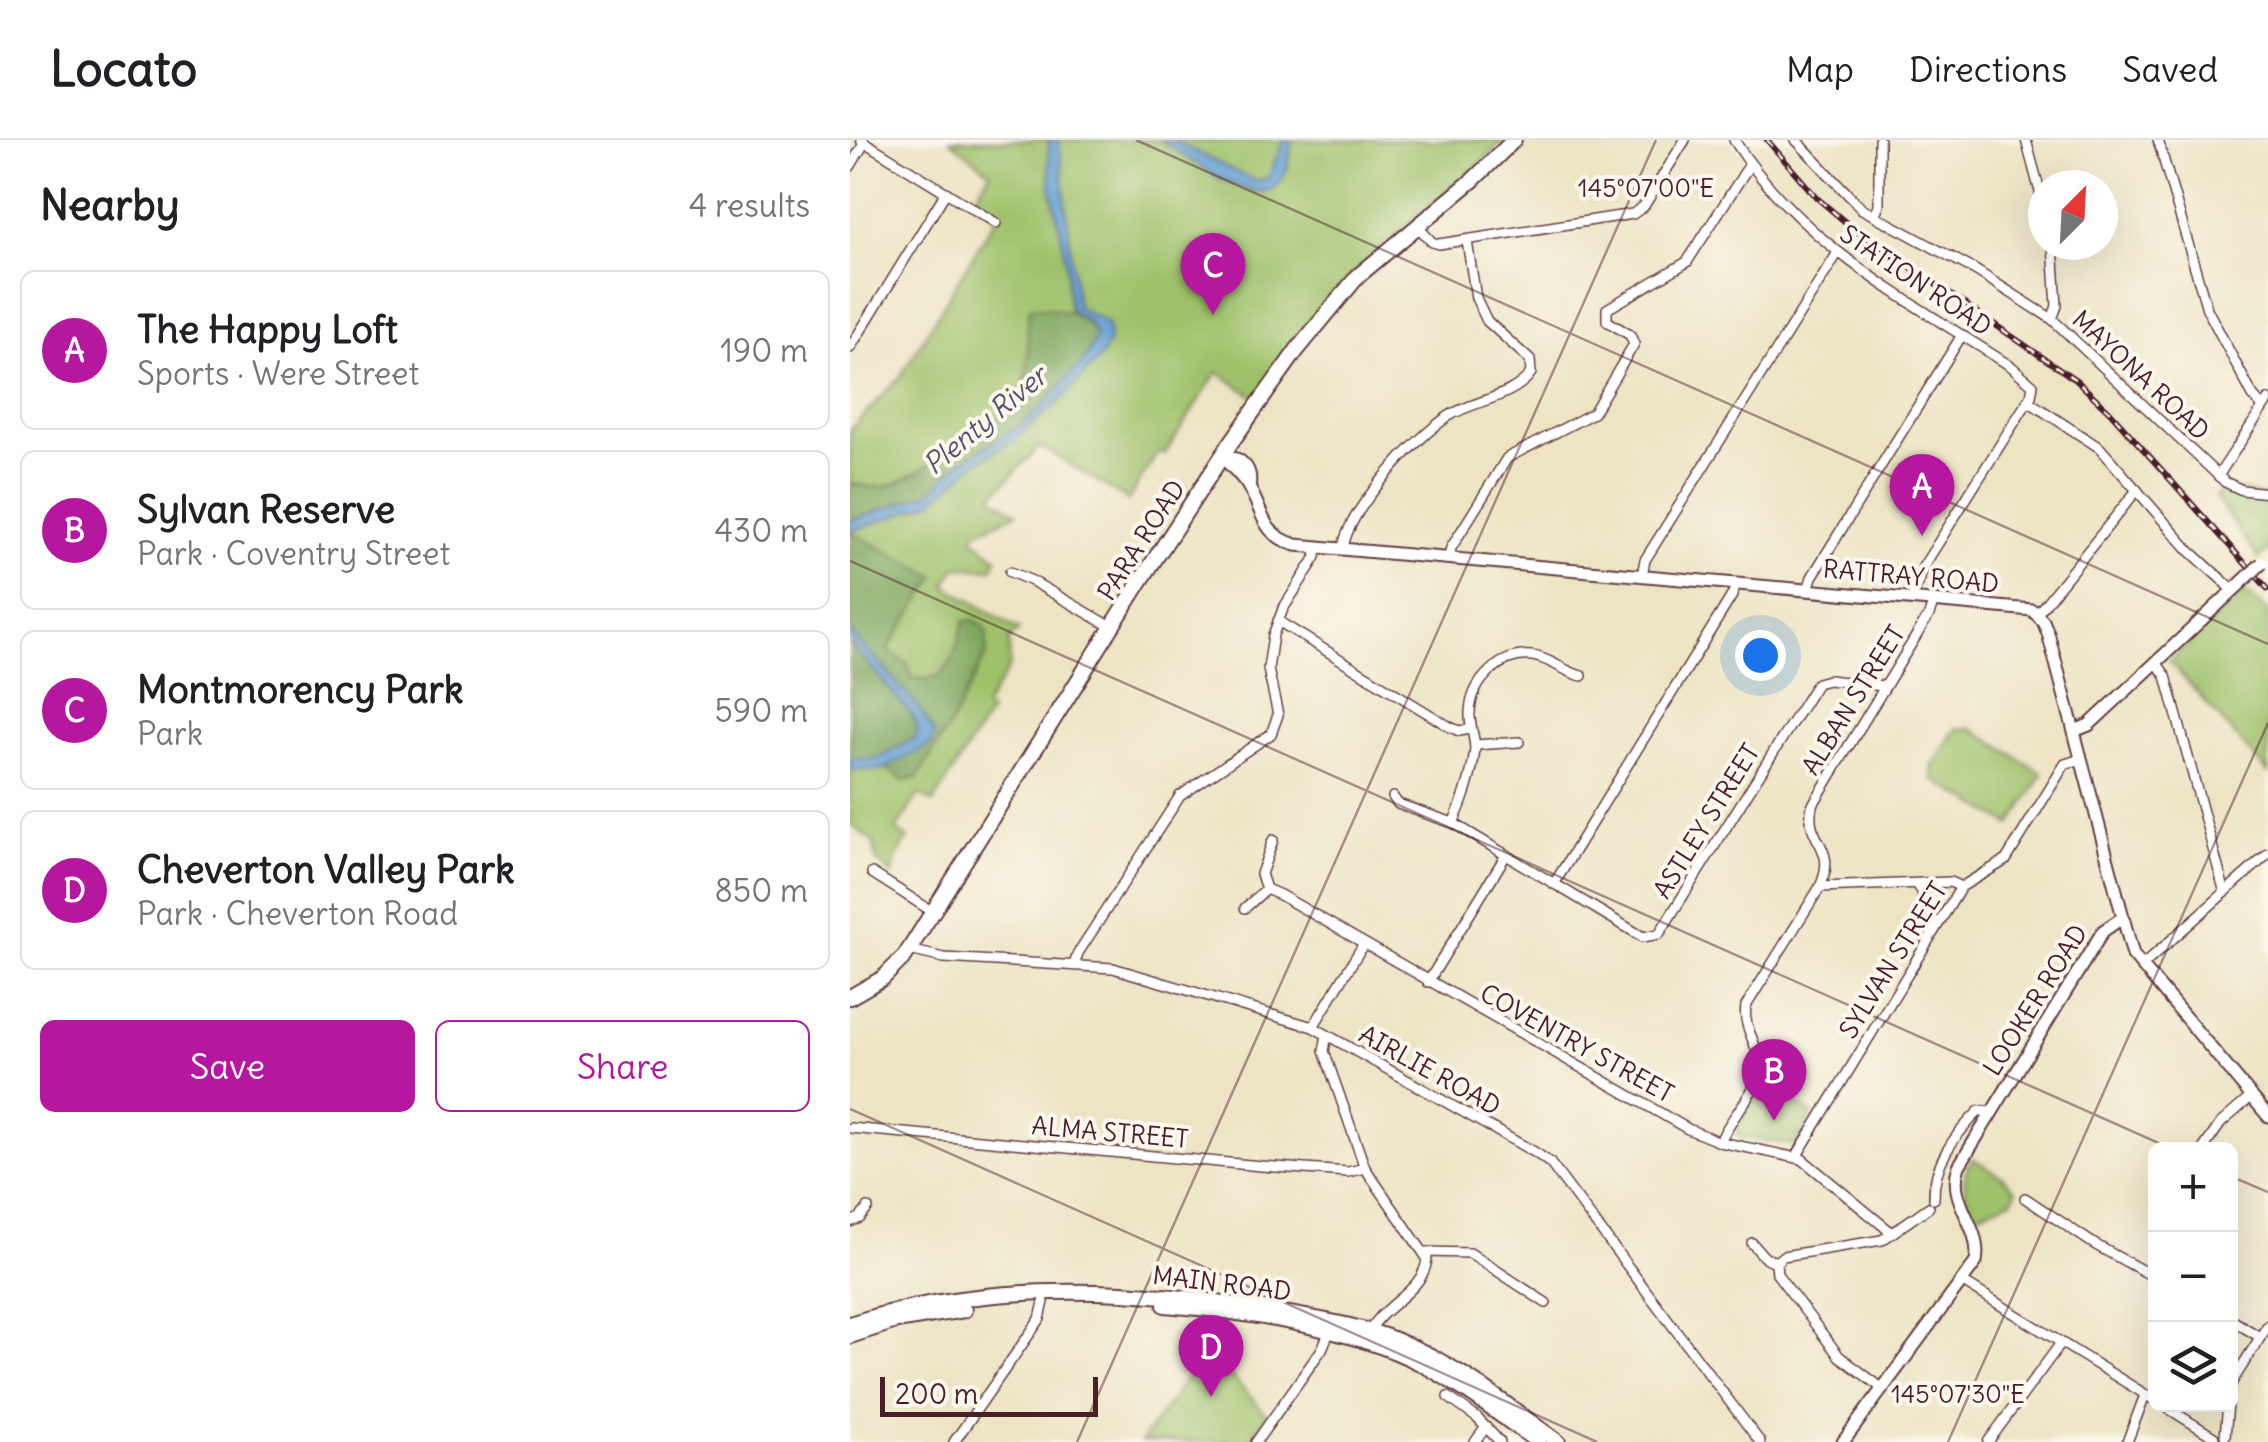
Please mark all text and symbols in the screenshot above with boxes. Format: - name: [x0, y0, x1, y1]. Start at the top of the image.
- text: Locato: [50, 39, 197, 99]
- text: Map: [1786, 47, 1854, 91]
- text: Directions: [1909, 47, 2067, 91]
- text: Saved: [2122, 47, 2218, 91]
- north arrow: [2028, 170, 2118, 260]
- text: 145°07'00"E: [1578, 172, 1714, 204]
- text: Nearby: [40, 179, 179, 231]
- text: 4 results: [689, 185, 810, 226]
- street label: STATION ROAD: [1834, 218, 1998, 342]
- pin: C: [1180, 232, 1246, 315]
- street label: MAYONA ROAD: [2066, 303, 2216, 447]
- text: The Happy Loft: [137, 306, 398, 353]
- text: A: [64, 330, 85, 371]
- text: 190 m: [720, 330, 808, 371]
- text: Sports · Were Street: [137, 353, 419, 394]
- water label: Plenty River: [916, 356, 1057, 482]
- pin: A: [1890, 454, 1954, 536]
- street label: PARA ROAD: [1090, 474, 1192, 606]
- text: Sylvan Reserve: [137, 486, 395, 533]
- text: B: [64, 510, 85, 551]
- text: 430 m: [715, 510, 808, 551]
- text: Park · Coventry Street: [137, 533, 450, 574]
- street label: RATTRAY ROAD: [1822, 552, 2000, 600]
- street label: ALBAN STREET: [1794, 619, 1912, 781]
- your location: [1735, 630, 1786, 681]
- text: Montmorency Park: [137, 666, 463, 713]
- text: C: [64, 690, 85, 731]
- text: 590 m: [714, 690, 808, 731]
- text: Park: [137, 713, 203, 754]
- street label: ASTLEY STREET: [1646, 738, 1766, 904]
- text: Cheverton Valley Park: [137, 846, 515, 893]
- text: D: [63, 870, 86, 911]
- text: 850 m: [714, 870, 808, 911]
- street label: SYLVAN STREET: [1832, 876, 1954, 1044]
- text: Park · Cheverton Road: [137, 893, 458, 934]
- street label: LOOKER ROAD: [1976, 919, 2094, 1081]
- street label: COVENTRY STREET: [1475, 977, 1679, 1109]
- street label: AIRLIE ROAD: [1354, 1018, 1506, 1122]
- button: Save: [40, 1020, 415, 1112]
- button: Share: [435, 1020, 810, 1112]
- pin: B: [1742, 1038, 1806, 1121]
- street label: ALMA STREET: [1030, 1109, 1190, 1155]
- map controls: [2148, 1142, 2238, 1412]
- button: +: [2148, 1142, 2238, 1232]
- button: −: [2148, 1232, 2238, 1322]
- street label: MAIN ROAD: [1151, 1259, 1293, 1307]
- pin: D: [1178, 1314, 1244, 1397]
- button: layers: [2148, 1322, 2238, 1412]
- scale bar: [880, 1372, 1098, 1416]
- text: 200 m: [895, 1376, 978, 1412]
- text: 145°07'30"E: [1891, 1378, 2025, 1410]

